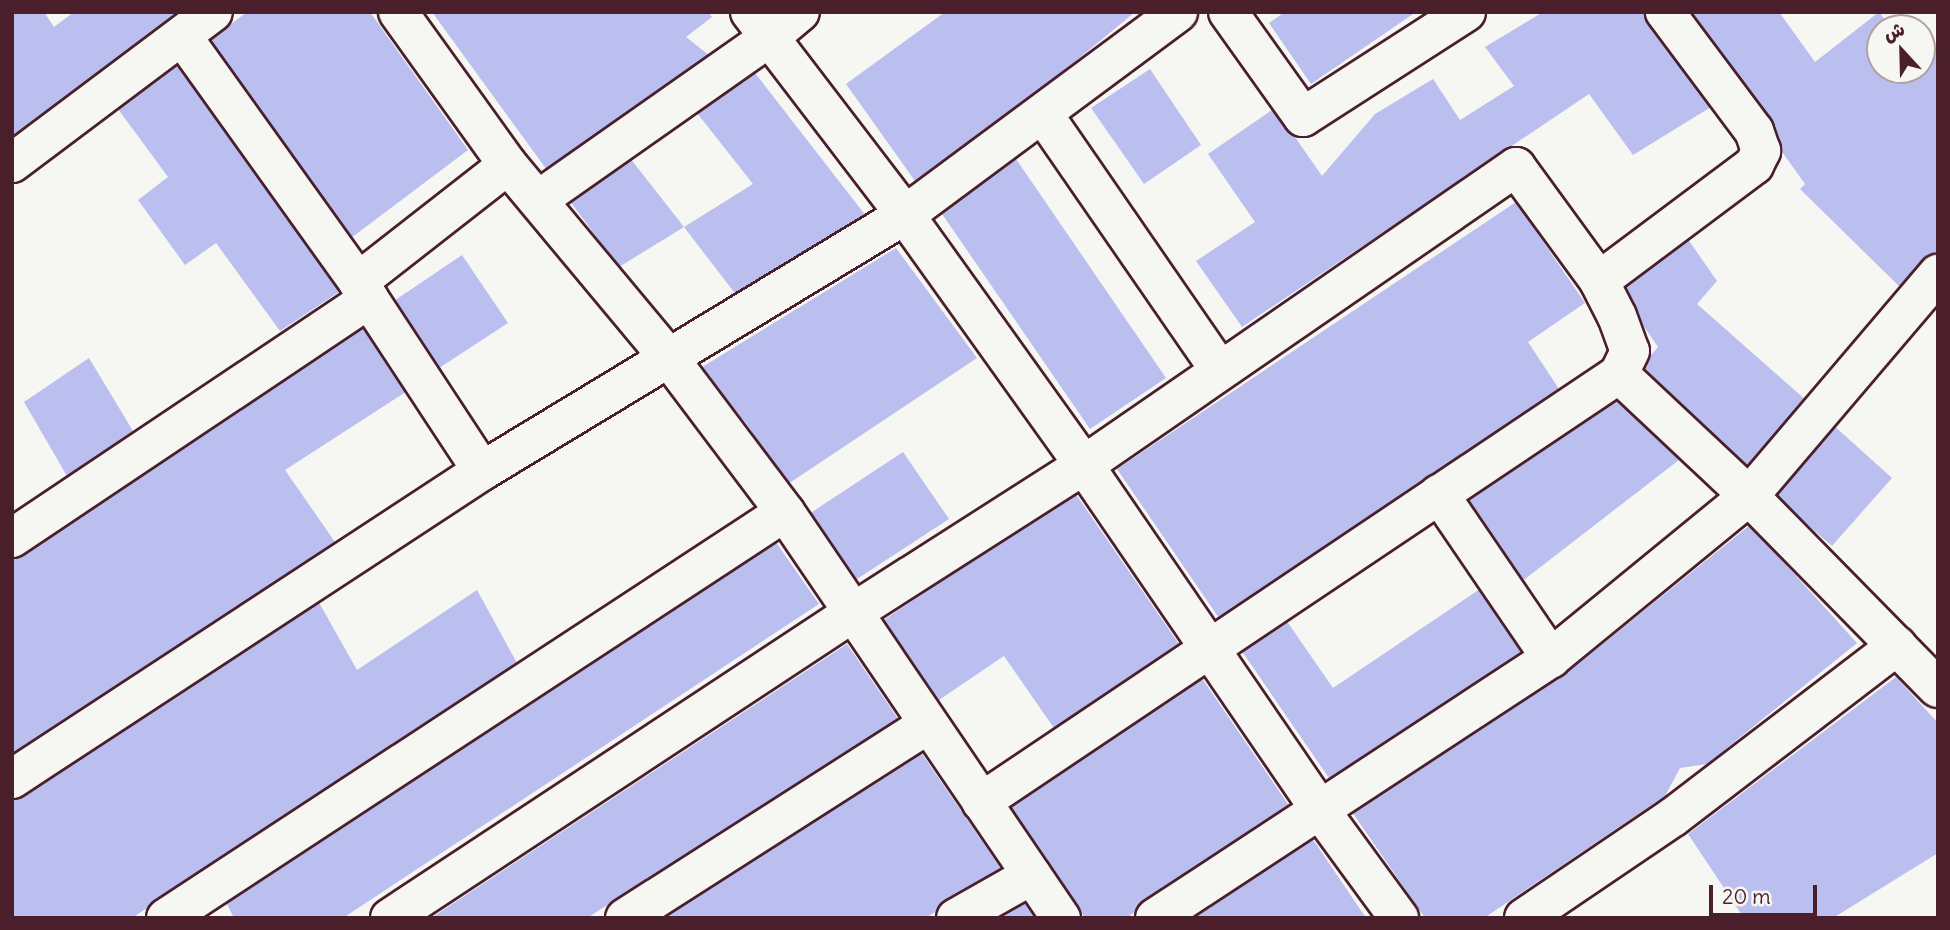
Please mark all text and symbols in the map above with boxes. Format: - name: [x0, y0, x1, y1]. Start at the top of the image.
- north arrow: [1866, 14, 1936, 84]
- text: ش: [1880, 16, 1908, 46]
- scale bar: [1712, 870, 1820, 914]
- text: 20 m: [1722, 883, 1771, 910]

